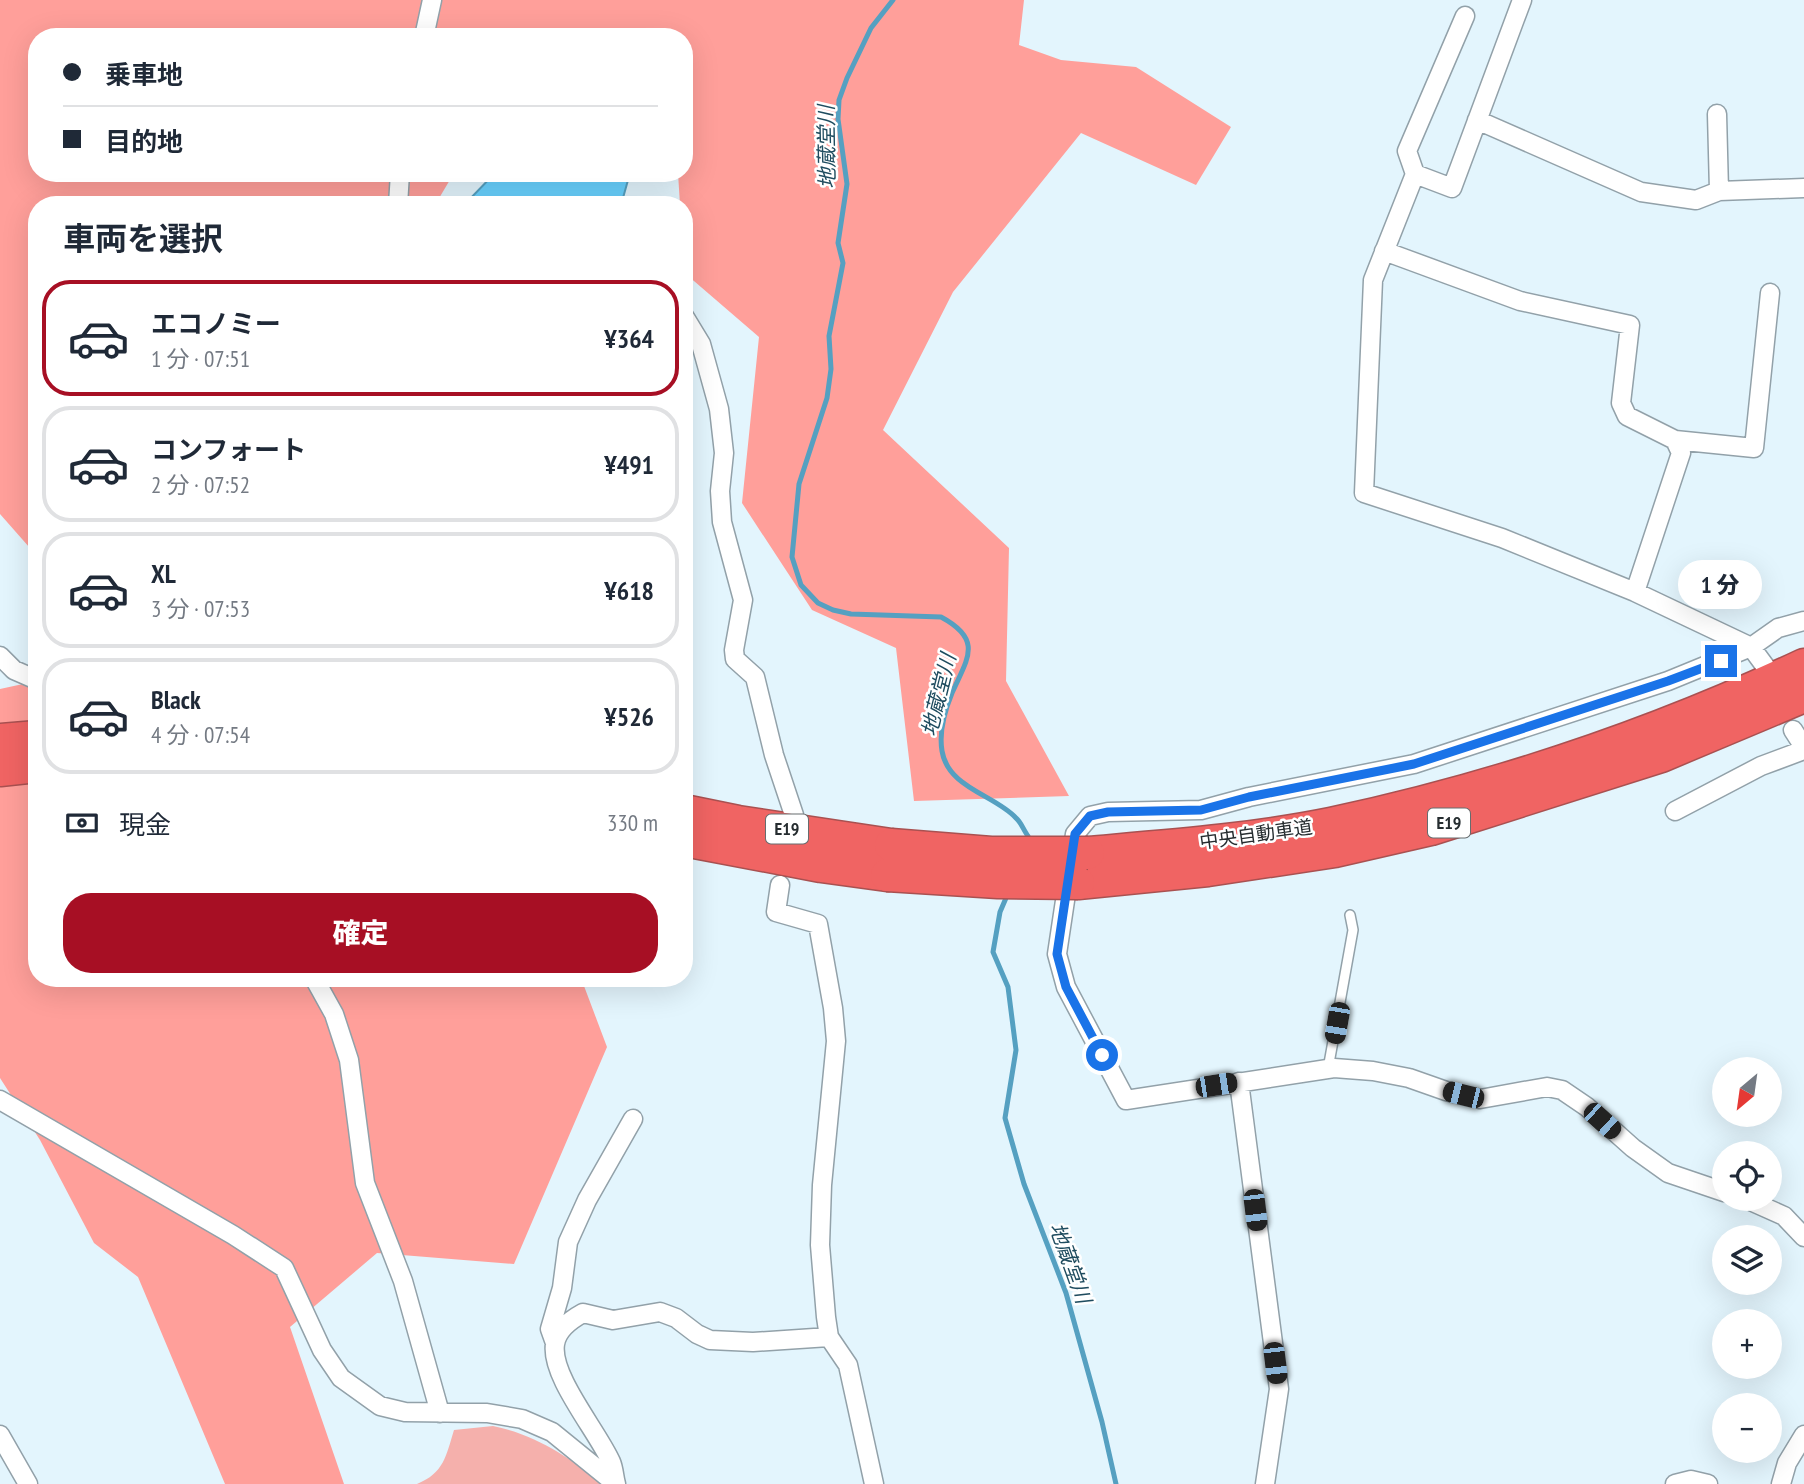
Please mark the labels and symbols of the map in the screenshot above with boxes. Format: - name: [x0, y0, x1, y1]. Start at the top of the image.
- water label: 地蔵堂川: [812, 103, 841, 189]
- callout: 1 分: [1679, 560, 1763, 608]
- route end: [1705, 645, 1737, 677]
- water label: 地蔵堂川: [915, 649, 962, 739]
- road number: E19: [1428, 808, 1470, 838]
- road number: E19: [766, 814, 808, 844]
- street label: 中央自動車道: [1198, 814, 1314, 854]
- car: [1324, 1000, 1351, 1046]
- route start: [1086, 1039, 1118, 1071]
- north arrow: [1712, 1057, 1782, 1127]
- car: [1194, 1071, 1239, 1099]
- car: [1441, 1080, 1486, 1110]
- car: [1580, 1099, 1625, 1143]
- car: [1243, 1188, 1268, 1232]
- water label: 地蔵堂川: [1043, 1219, 1098, 1309]
- car: [1263, 1341, 1288, 1385]

